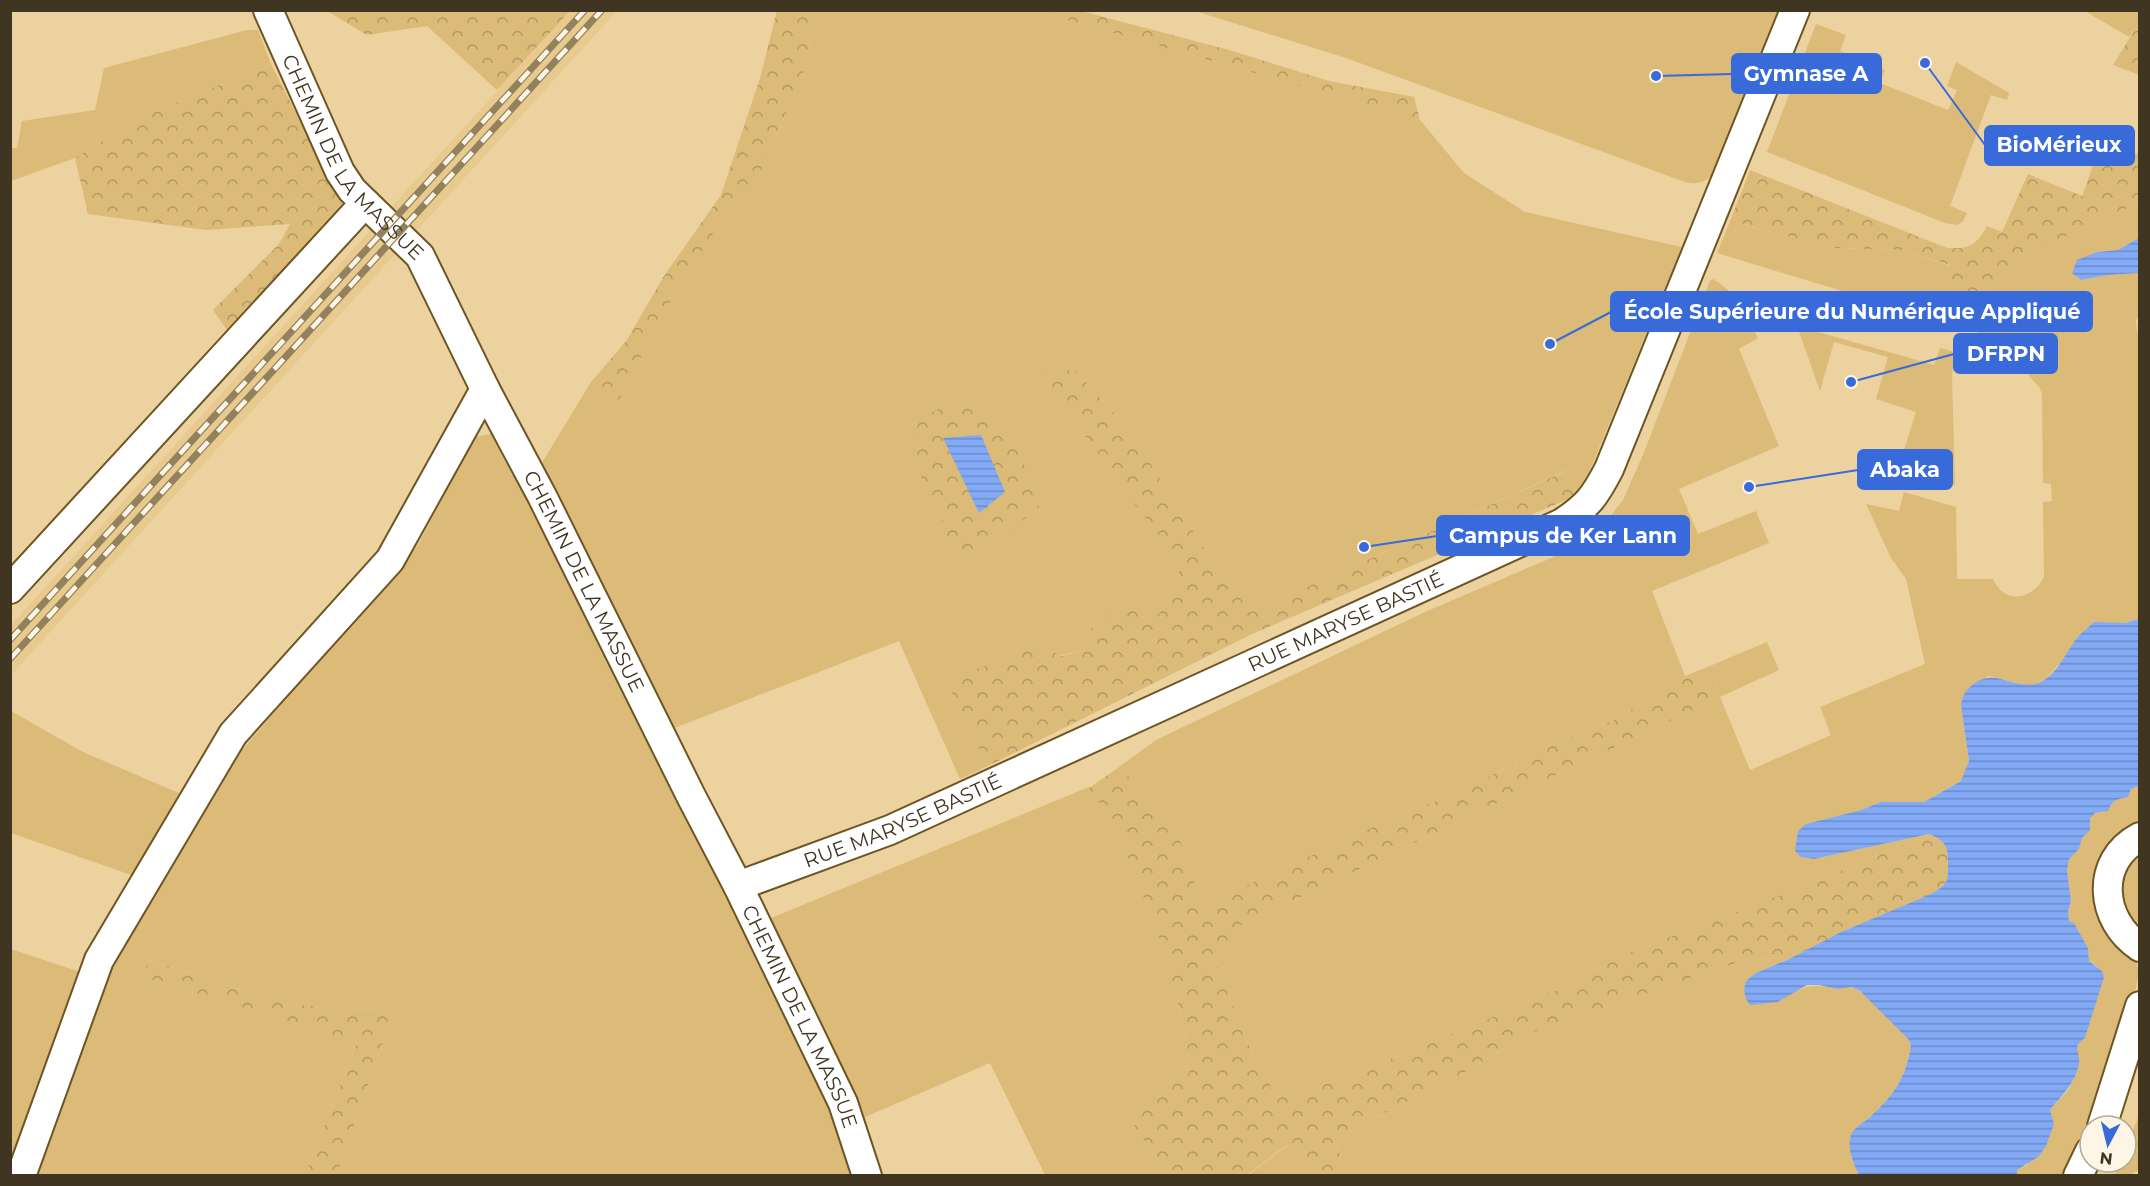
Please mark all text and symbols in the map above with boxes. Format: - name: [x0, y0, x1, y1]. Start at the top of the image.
- street label: CHEMIN DE LA MASSUE: [277, 51, 429, 265]
- callout: Gymnase A: [1732, 54, 1881, 93]
- text: Gymnase A: [1744, 61, 1869, 86]
- callout: BioMérieux: [1985, 126, 2134, 165]
- text: BioMérieux: [1997, 132, 2122, 157]
- callout: École Supérieure du Numérique Appliqué: [1611, 292, 2092, 331]
- text: École Supérieure du Numérique Appliqué: [1623, 299, 2081, 324]
- callout: DFRPN: [1954, 334, 2057, 373]
- text: DFRPN: [1967, 341, 2045, 366]
- callout: Abaka: [1858, 450, 1952, 489]
- text: Abaka: [1869, 457, 1940, 482]
- street label: CHEMIN DE LA MASSUE: [519, 466, 649, 696]
- callout: Campus de Ker Lann: [1437, 516, 1689, 555]
- text: Campus de Ker Lann: [1449, 523, 1677, 548]
- street label: RUE MARYSE BASTIÉ: [1244, 567, 1447, 677]
- street label: RUE MARYSE BASTIÉ: [800, 769, 1005, 873]
- street label: CHEMIN DE LA MASSUE: [737, 901, 862, 1131]
- north arrow: [2078, 1114, 2138, 1174]
- text: N: [2099, 1148, 2114, 1169]

